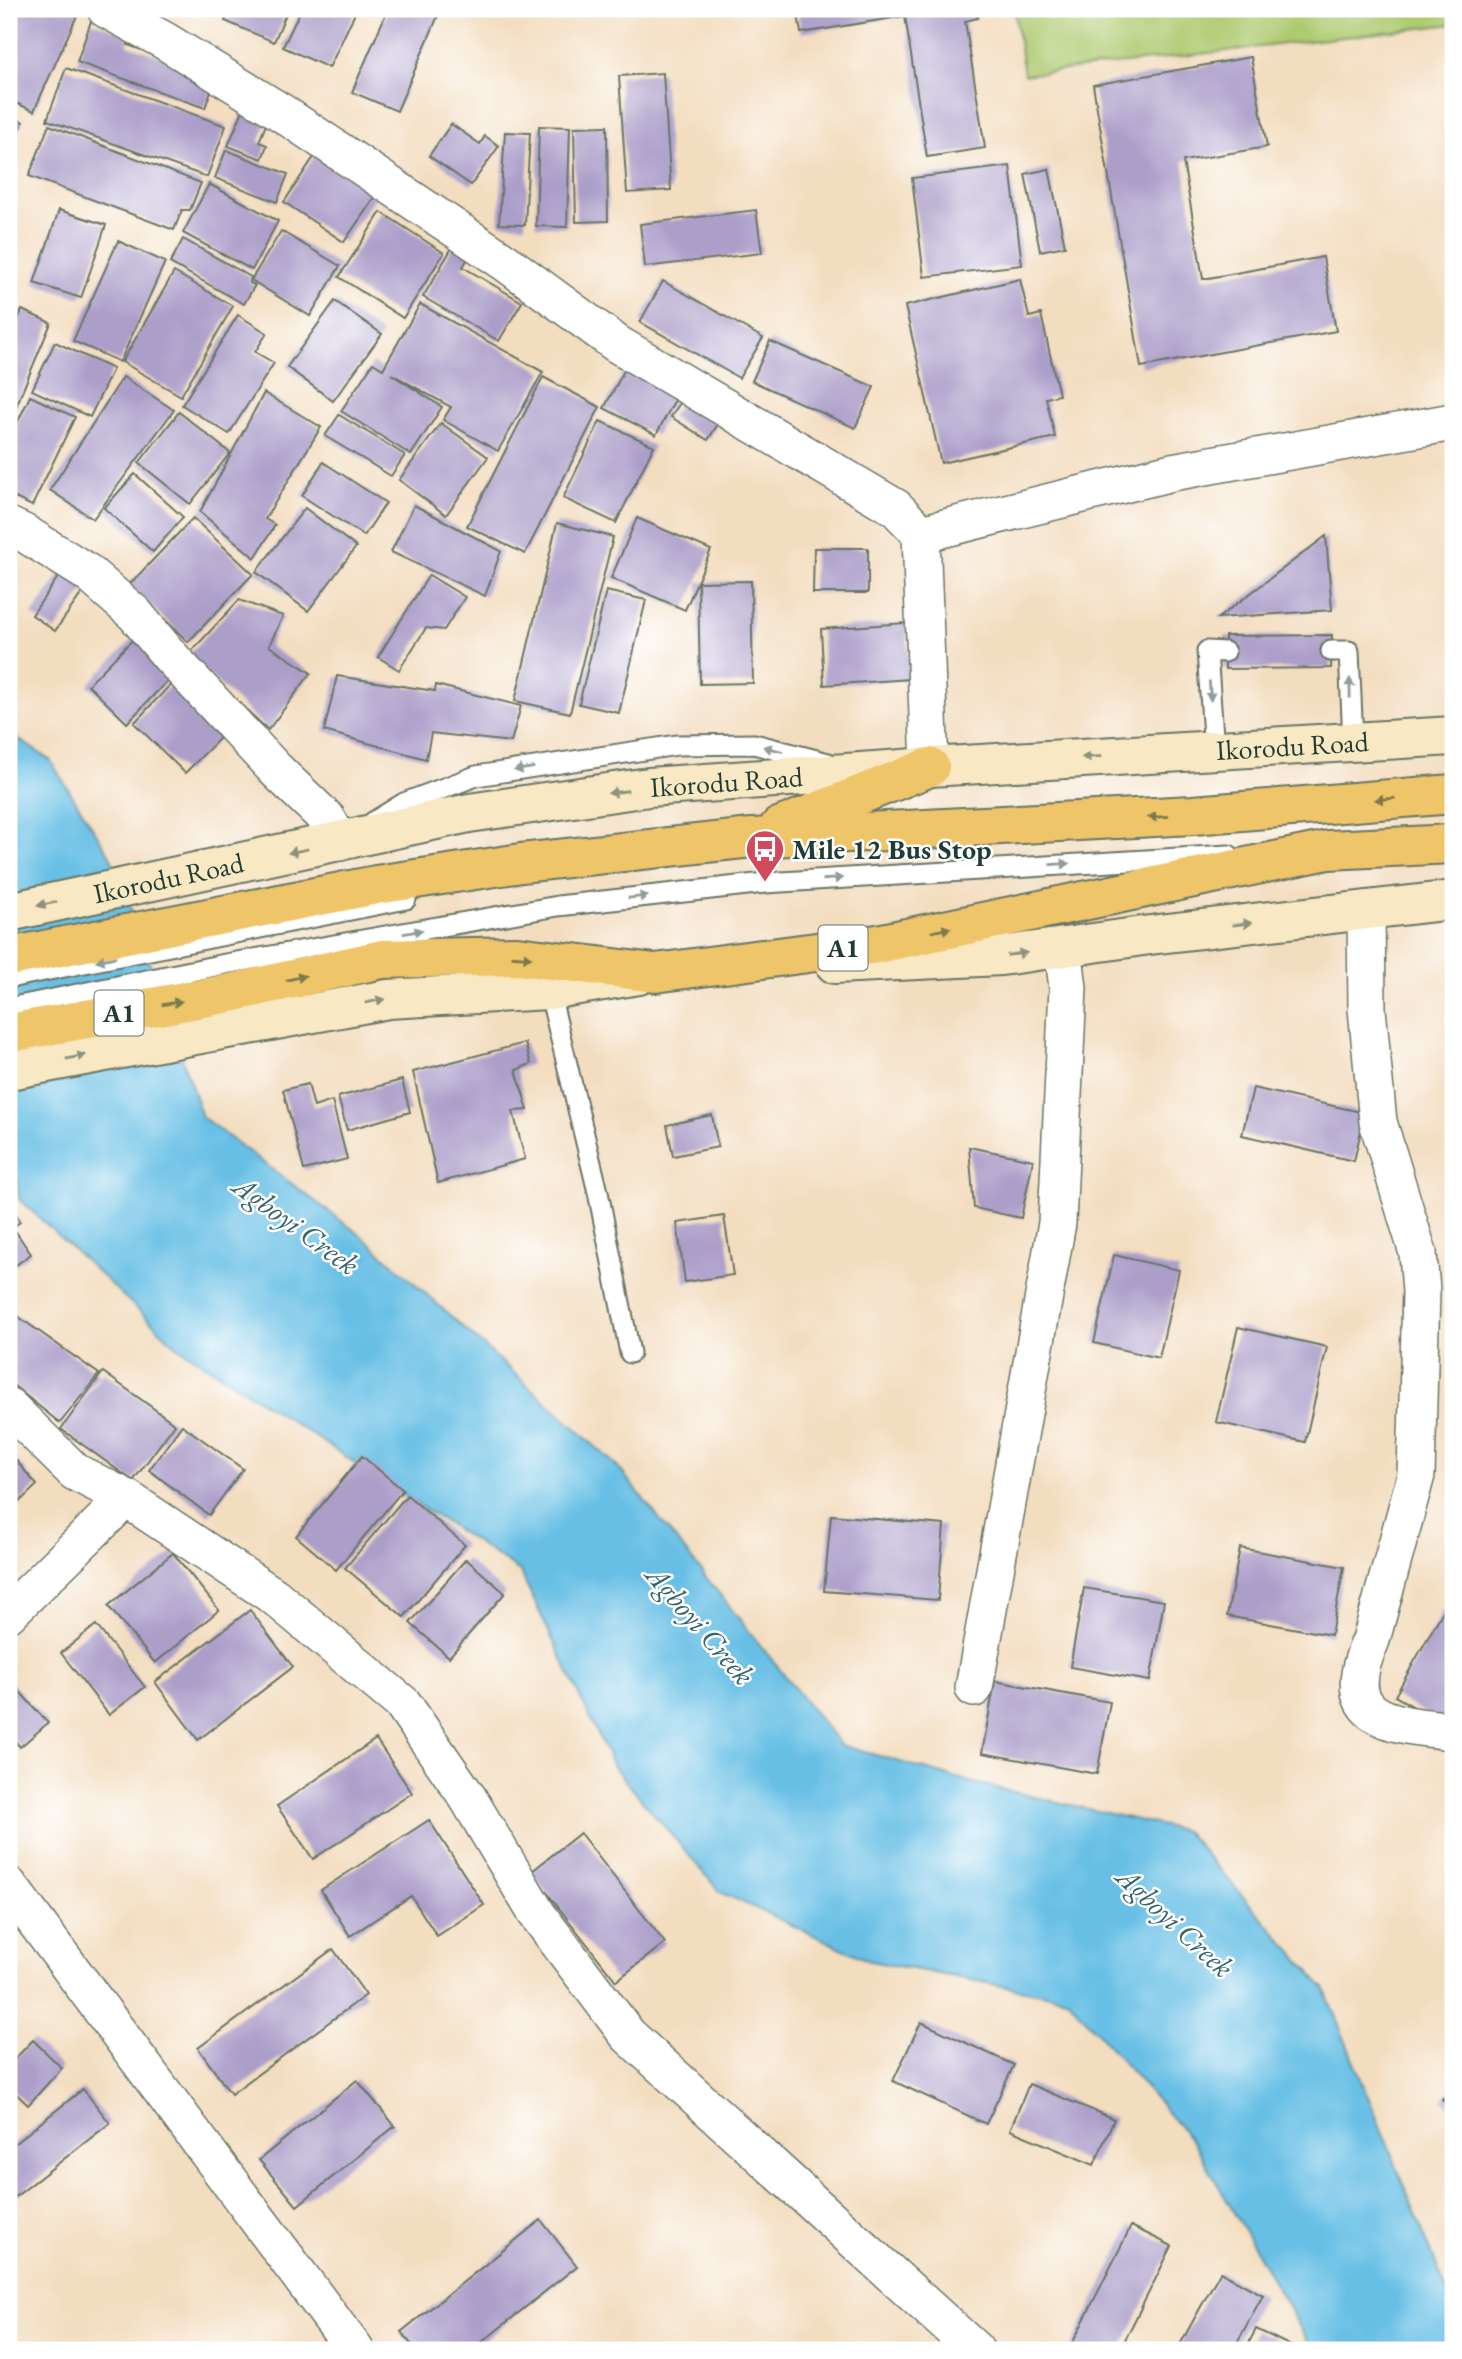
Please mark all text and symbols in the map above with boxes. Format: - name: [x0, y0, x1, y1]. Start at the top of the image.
- one-way arrow: [1344, 676, 1355, 698]
- one-way arrow: [1204, 680, 1215, 702]
- street label: Ikorodu Road: [1215, 723, 1370, 768]
- one-way arrow: [762, 743, 784, 754]
- one-way arrow: [1080, 752, 1102, 763]
- street label: Ikorodu Road: [649, 758, 805, 805]
- one-way arrow: [513, 764, 535, 775]
- one-way arrow: [607, 786, 629, 797]
- one-way arrow: [1374, 794, 1396, 805]
- one-way arrow: [1147, 811, 1169, 822]
- bus stop icon: Mile 12 Bus Stop: [744, 828, 786, 883]
- place label: Mile 12 Bus Stop: [792, 831, 992, 867]
- street label: Ikorodu Road: [90, 844, 248, 911]
- one-way arrow: [287, 845, 309, 856]
- one-way arrow: [1050, 858, 1072, 869]
- one-way arrow: [822, 873, 844, 884]
- one-way arrow: [627, 892, 649, 903]
- one-way arrow: [36, 898, 58, 909]
- one-way arrow: [1232, 919, 1254, 930]
- one-way arrow: [930, 924, 952, 935]
- road number: A1: [818, 925, 868, 970]
- one-way arrow: [402, 926, 424, 937]
- one-way arrow: [1006, 948, 1028, 959]
- one-way arrow: [511, 952, 533, 963]
- one-way arrow: [95, 954, 117, 965]
- one-way arrow: [286, 972, 308, 983]
- road number: A1: [94, 990, 144, 1036]
- one-way arrow: [364, 995, 386, 1006]
- one-way arrow: [161, 997, 183, 1008]
- one-way arrow: [65, 1052, 87, 1063]
- water label: Agboyi Creek: [224, 1164, 367, 1284]
- water label: Agboyi Creek: [636, 1555, 764, 1693]
- water label: Agboyi Creek: [1107, 1856, 1243, 1986]

